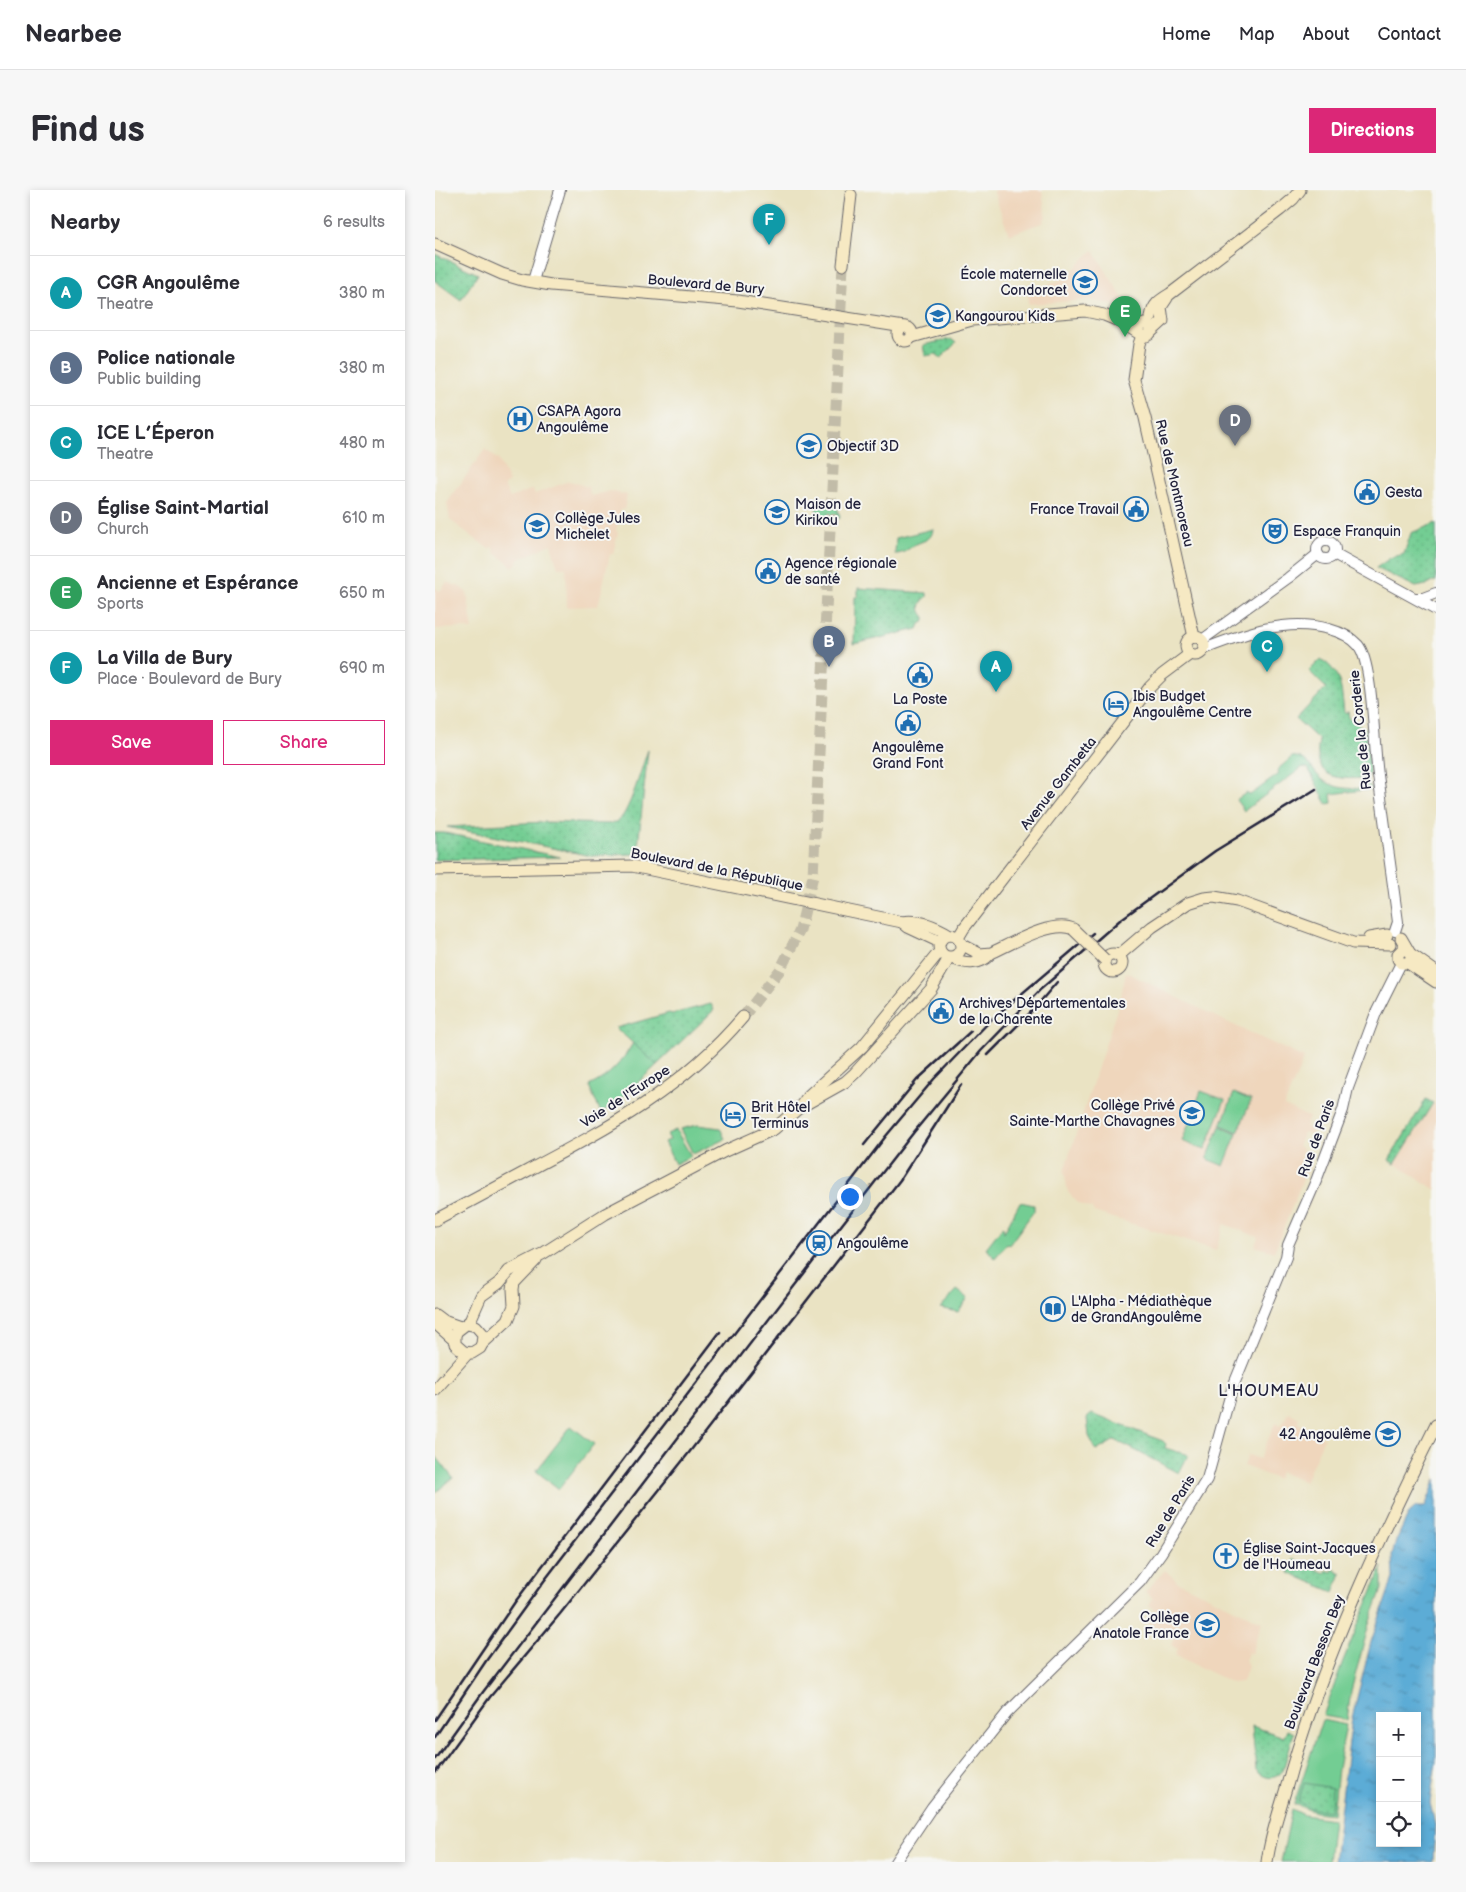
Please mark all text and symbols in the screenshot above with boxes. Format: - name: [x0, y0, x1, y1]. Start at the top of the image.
- text: Nearbee: [25, 20, 122, 49]
- text: Home: [1162, 24, 1211, 45]
- text: Map: [1239, 24, 1275, 45]
- text: About: [1303, 24, 1350, 45]
- text: Contact: [1378, 24, 1441, 45]
- button: Directions: [1309, 108, 1436, 153]
- text: Find us: [30, 109, 145, 152]
- pin: F: [753, 204, 785, 245]
- text: Nearby: [50, 210, 120, 235]
- text: 6 results: [323, 213, 385, 232]
- place label: École maternelle Condorcet: [960, 265, 1068, 299]
- school or university icon: École maternelle Condorcet: [1072, 269, 1098, 295]
- street label: Boulevard de Bury: [647, 271, 766, 298]
- text: CGR Angoulême: [97, 272, 240, 295]
- text: A: [61, 284, 71, 303]
- text: 380 m: [339, 284, 385, 303]
- text: Theatre: [97, 295, 153, 314]
- pin: E: [1109, 296, 1141, 337]
- school or university icon: Kangourou Kids: [925, 303, 951, 329]
- place label: Kangourou Kids: [955, 308, 1055, 325]
- text: Police nationale: [97, 347, 235, 370]
- text: B: [60, 359, 72, 378]
- text: 380 m: [339, 359, 385, 378]
- text: Public building: [97, 370, 201, 389]
- place label: CSAPA Agora Angoulême: [537, 403, 621, 436]
- pin: D: [1219, 405, 1251, 446]
- hospital icon: CSAPA Agora Angoulême: [507, 406, 533, 432]
- street label: Rue de Montmoreau: [1152, 418, 1197, 549]
- text: ICE L’Éperon: [97, 422, 214, 445]
- school or university icon: Objectif 3D: [796, 433, 822, 459]
- text: C: [60, 434, 72, 453]
- text: 480 m: [339, 434, 385, 453]
- place label: Objectif 3D: [827, 438, 899, 455]
- text: Theatre: [97, 445, 153, 464]
- public building icon: Gesta: [1354, 479, 1380, 505]
- place label: Gesta: [1385, 484, 1423, 501]
- place label: Maison de Kirikou: [795, 496, 861, 529]
- public building icon: France Travail: [1123, 496, 1149, 522]
- text: Église Saint-Martial: [97, 497, 269, 520]
- school or university icon: Maison de Kirikou: [764, 499, 790, 525]
- place label: France Travail: [1030, 501, 1119, 518]
- text: D: [60, 509, 72, 528]
- text: 610 m: [342, 509, 385, 528]
- place label: Collège Jules Michelet: [555, 510, 640, 543]
- school or university icon: Collège Jules Michelet: [524, 513, 550, 539]
- theatre icon: Espace Franquin: [1262, 518, 1288, 544]
- text: Church: [97, 520, 149, 539]
- place label: Espace Franquin: [1293, 523, 1401, 540]
- place label: Agence régionale de santé: [785, 555, 897, 588]
- public building icon: Agence régionale de santé: [755, 558, 781, 584]
- text: Ancienne et Espérance: [97, 572, 298, 595]
- text: E: [61, 584, 71, 603]
- text: 650 m: [339, 584, 385, 603]
- text: Sports: [97, 595, 144, 614]
- pin: B: [813, 626, 845, 667]
- pin: C: [1251, 631, 1283, 672]
- text: La Villa de Bury: [97, 647, 232, 670]
- pin: A: [980, 651, 1012, 692]
- text: F: [61, 659, 71, 678]
- text: 690 m: [339, 659, 385, 678]
- public building icon: La Poste: [907, 662, 933, 688]
- street label: Rue de la Corderie: [1346, 669, 1375, 791]
- text: Place · Boulevard de Bury: [97, 670, 282, 689]
- place label: Ibis Budget Angoulême Centre: [1133, 688, 1252, 721]
- place label: La Poste: [893, 691, 947, 708]
- hotel icon: Ibis Budget Angoulême Centre: [1103, 691, 1129, 717]
- public building icon: Angoulême Grand Font: [895, 710, 921, 736]
- button: Save: [50, 720, 213, 765]
- button: Share: [223, 720, 385, 765]
- street label: Avenue Gambetta: [1017, 733, 1100, 833]
- place label: Angoulême Grand Font: [872, 739, 944, 772]
- street label: Boulevard de la République: [629, 844, 804, 895]
- place label: Archives Départementales de la Charente: [959, 995, 1126, 1028]
- public building icon: Archives Départementales de la Charente: [928, 998, 954, 1024]
- street label: Voie de l'Europe: [577, 1061, 673, 1132]
- place label: Collège Privé Sainte-Marthe Chavagnes: [1009, 1097, 1176, 1130]
- street label: Rue de Paris: [1295, 1097, 1338, 1179]
- place label: Brit Hôtel Terminus: [751, 1099, 810, 1132]
- school or university icon: Collège Privé Sainte-Marthe Chavagnes: [1179, 1100, 1205, 1126]
- hotel icon: Brit Hôtel Terminus: [720, 1102, 746, 1128]
- your location: [837, 1184, 863, 1210]
- station icon: Angoulême: [806, 1230, 832, 1256]
- place label: Angoulême: [837, 1235, 909, 1252]
- place label: L'Alpha - Médiathèque de GrandAngoulême: [1071, 1293, 1212, 1326]
- library icon: L'Alpha - Médiathèque de GrandAngoulême: [1040, 1296, 1066, 1322]
- district label: L'HOUMEAU: [1218, 1382, 1320, 1401]
- school or university icon: 42 Angoulême: [1375, 1421, 1401, 1447]
- place label: 42 Angoulême: [1279, 1426, 1371, 1443]
- street label: Rue de Paris: [1142, 1472, 1199, 1551]
- place label: Église Saint-Jacques de l'Houmeau: [1243, 1539, 1376, 1573]
- church icon: Église Saint-Jacques de l'Houmeau: [1213, 1543, 1239, 1569]
- street label: Boulevard Besson Bey: [1281, 1592, 1348, 1732]
- place label: Collège Anatole France: [1093, 1609, 1189, 1642]
- school or university icon: Collège Anatole France: [1194, 1612, 1220, 1638]
- map controls: [1376, 1712, 1421, 1847]
- button: +: [1376, 1712, 1421, 1757]
- button: −: [1376, 1757, 1421, 1802]
- button: locate: [1376, 1802, 1421, 1847]

